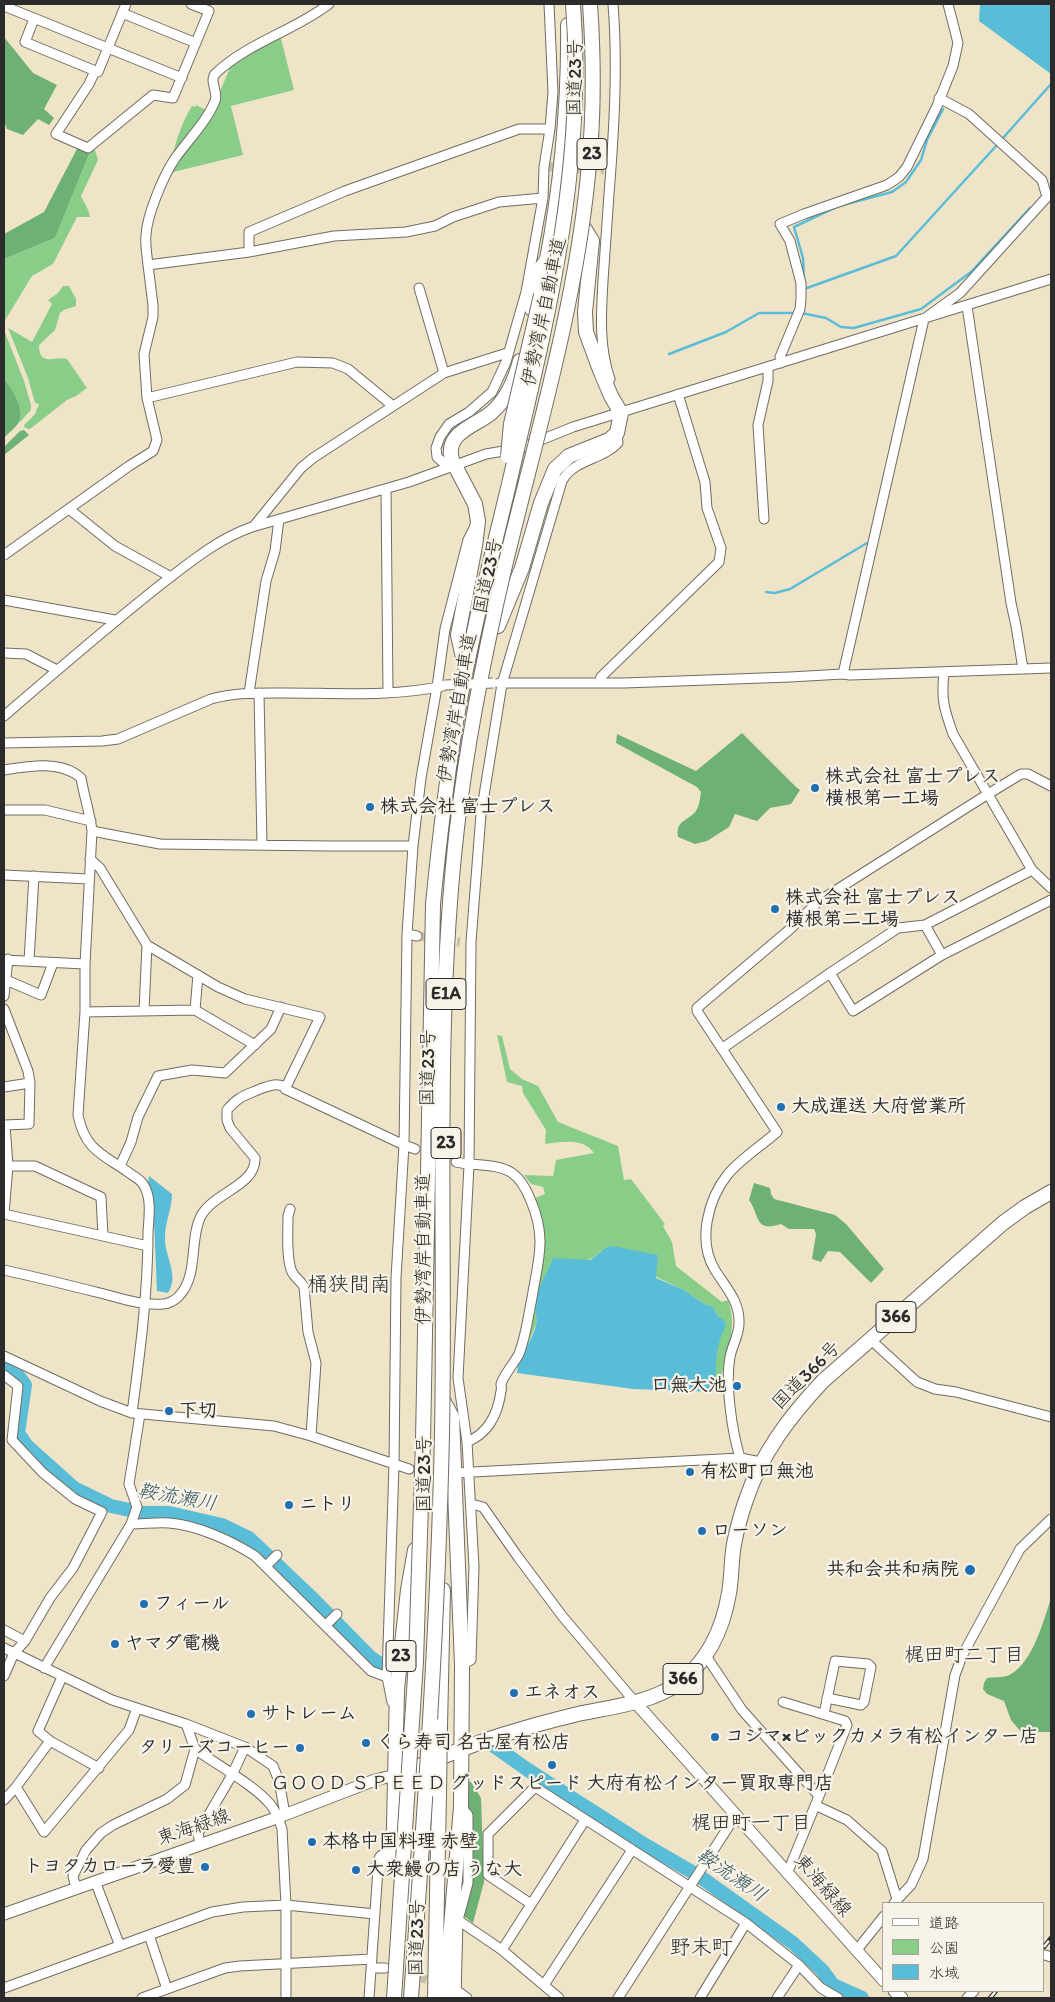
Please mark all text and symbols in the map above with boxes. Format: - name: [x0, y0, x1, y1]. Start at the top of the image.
- street label: 国道23号: [564, 39, 588, 117]
- road number: 23: [577, 138, 607, 170]
- street label: 伊勢湾岸自動車道: [518, 235, 572, 389]
- street label: 国道23号: [470, 536, 508, 616]
- street label: 伊勢湾岸自動車道: [434, 631, 482, 785]
- place label: 株式会社 富士プレス 横根第一工場: [825, 766, 1000, 810]
- marker: 株式会社 富士プレス 横根第一工場: [809, 782, 821, 794]
- place label: 株式会社 富士プレス: [380, 796, 555, 818]
- marker: 株式会社 富士プレス: [364, 801, 376, 813]
- place label: 株式会社 富士プレス 横根第二工場: [785, 887, 960, 931]
- marker: 株式会社 富士プレス 横根第二工場: [769, 903, 781, 915]
- road number: E1A: [426, 979, 466, 1010]
- street label: 国道23号: [417, 1029, 441, 1107]
- place label: 大成運送 大府営業所: [791, 1096, 966, 1118]
- marker: 大成運送 大府営業所: [775, 1101, 787, 1113]
- road number: 23: [431, 1128, 461, 1158]
- street label: 伊勢湾岸自動車道: [413, 1173, 435, 1325]
- district label: 桶狭間南: [307, 1273, 391, 1299]
- road number: 366: [876, 1301, 916, 1332]
- street label: 国道366号: [768, 1337, 846, 1415]
- place label: 口無大池: [651, 1375, 727, 1397]
- marker: 口無大池: [731, 1380, 743, 1392]
- place label: 下切: [179, 1400, 217, 1422]
- marker: 下切: [163, 1405, 175, 1417]
- street label: 国道23号: [414, 1435, 436, 1513]
- place label: 有松町口無池: [700, 1461, 814, 1483]
- marker: 有松町口無池: [684, 1466, 696, 1478]
- water label: 鞍流瀬川: [136, 1479, 218, 1517]
- place label: ニトリ: [299, 1494, 356, 1516]
- marker: ニトリ: [283, 1499, 295, 1511]
- place label: ローソン: [712, 1520, 788, 1542]
- marker: ローソン: [696, 1525, 708, 1537]
- place label: 共和会共和病院: [826, 1559, 959, 1581]
- marker: 共和会共和病院: [963, 1563, 977, 1577]
- place label: フィール: [154, 1593, 230, 1615]
- marker: フィール: [138, 1598, 150, 1610]
- place label: ヤマダ電機: [125, 1633, 220, 1655]
- marker: ヤマダ電機: [109, 1638, 121, 1650]
- road number: 23: [386, 1640, 416, 1672]
- district label: 梶田町二丁目: [904, 1644, 1024, 1668]
- road number: 366: [663, 1664, 703, 1695]
- place label: エネオス: [524, 1682, 600, 1704]
- marker: エネオス: [508, 1687, 520, 1699]
- place label: サトレーム: [261, 1703, 357, 1725]
- marker: サトレーム: [245, 1708, 257, 1720]
- place label: コジマ×ビックカメラ有松インター店: [725, 1726, 1038, 1748]
- marker: コジマ×ビックカメラ有松インター店: [709, 1731, 721, 1743]
- place label: くら寿司 名古屋有松店: [376, 1732, 570, 1754]
- place label: タリーズコーヒー: [138, 1737, 290, 1759]
- marker: くら寿司 名古屋有松店: [360, 1737, 372, 1749]
- marker: タリーズコーヒー: [294, 1742, 306, 1754]
- marker: ＧＯＯＤ ＳＰＥＥＤ グッドスピード 大府有松インター買取専門店: [546, 1759, 558, 1771]
- place label: ＧＯＯＤ ＳＰＥＥＤ グッドスピード 大府有松インター買取専門店: [270, 1773, 834, 1795]
- street label: 東海緑線: [154, 1805, 234, 1851]
- district label: 梶田町一丁目: [691, 1812, 811, 1836]
- place label: 本格中国料理 赤壁: [322, 1831, 478, 1853]
- marker: 本格中国料理 赤壁: [306, 1836, 318, 1848]
- water label: 鞍流瀬川: [691, 1844, 771, 1908]
- street label: 東海緑線: [788, 1850, 856, 1922]
- place label: トヨタカローラ愛豊: [24, 1856, 195, 1878]
- place label: 大衆鰻の店 うな大: [366, 1859, 522, 1881]
- marker: トヨタカローラ愛豊: [199, 1861, 211, 1873]
- marker: 大衆鰻の店 うな大: [350, 1864, 362, 1876]
- street label: 国道23号: [406, 1899, 430, 1977]
- legend: [882, 1902, 1045, 1992]
- text: 道路: [929, 1914, 959, 1932]
- district label: 野末町: [670, 1936, 732, 1962]
- text: 公園: [929, 1939, 959, 1957]
- text: 水域: [929, 1964, 959, 1982]

